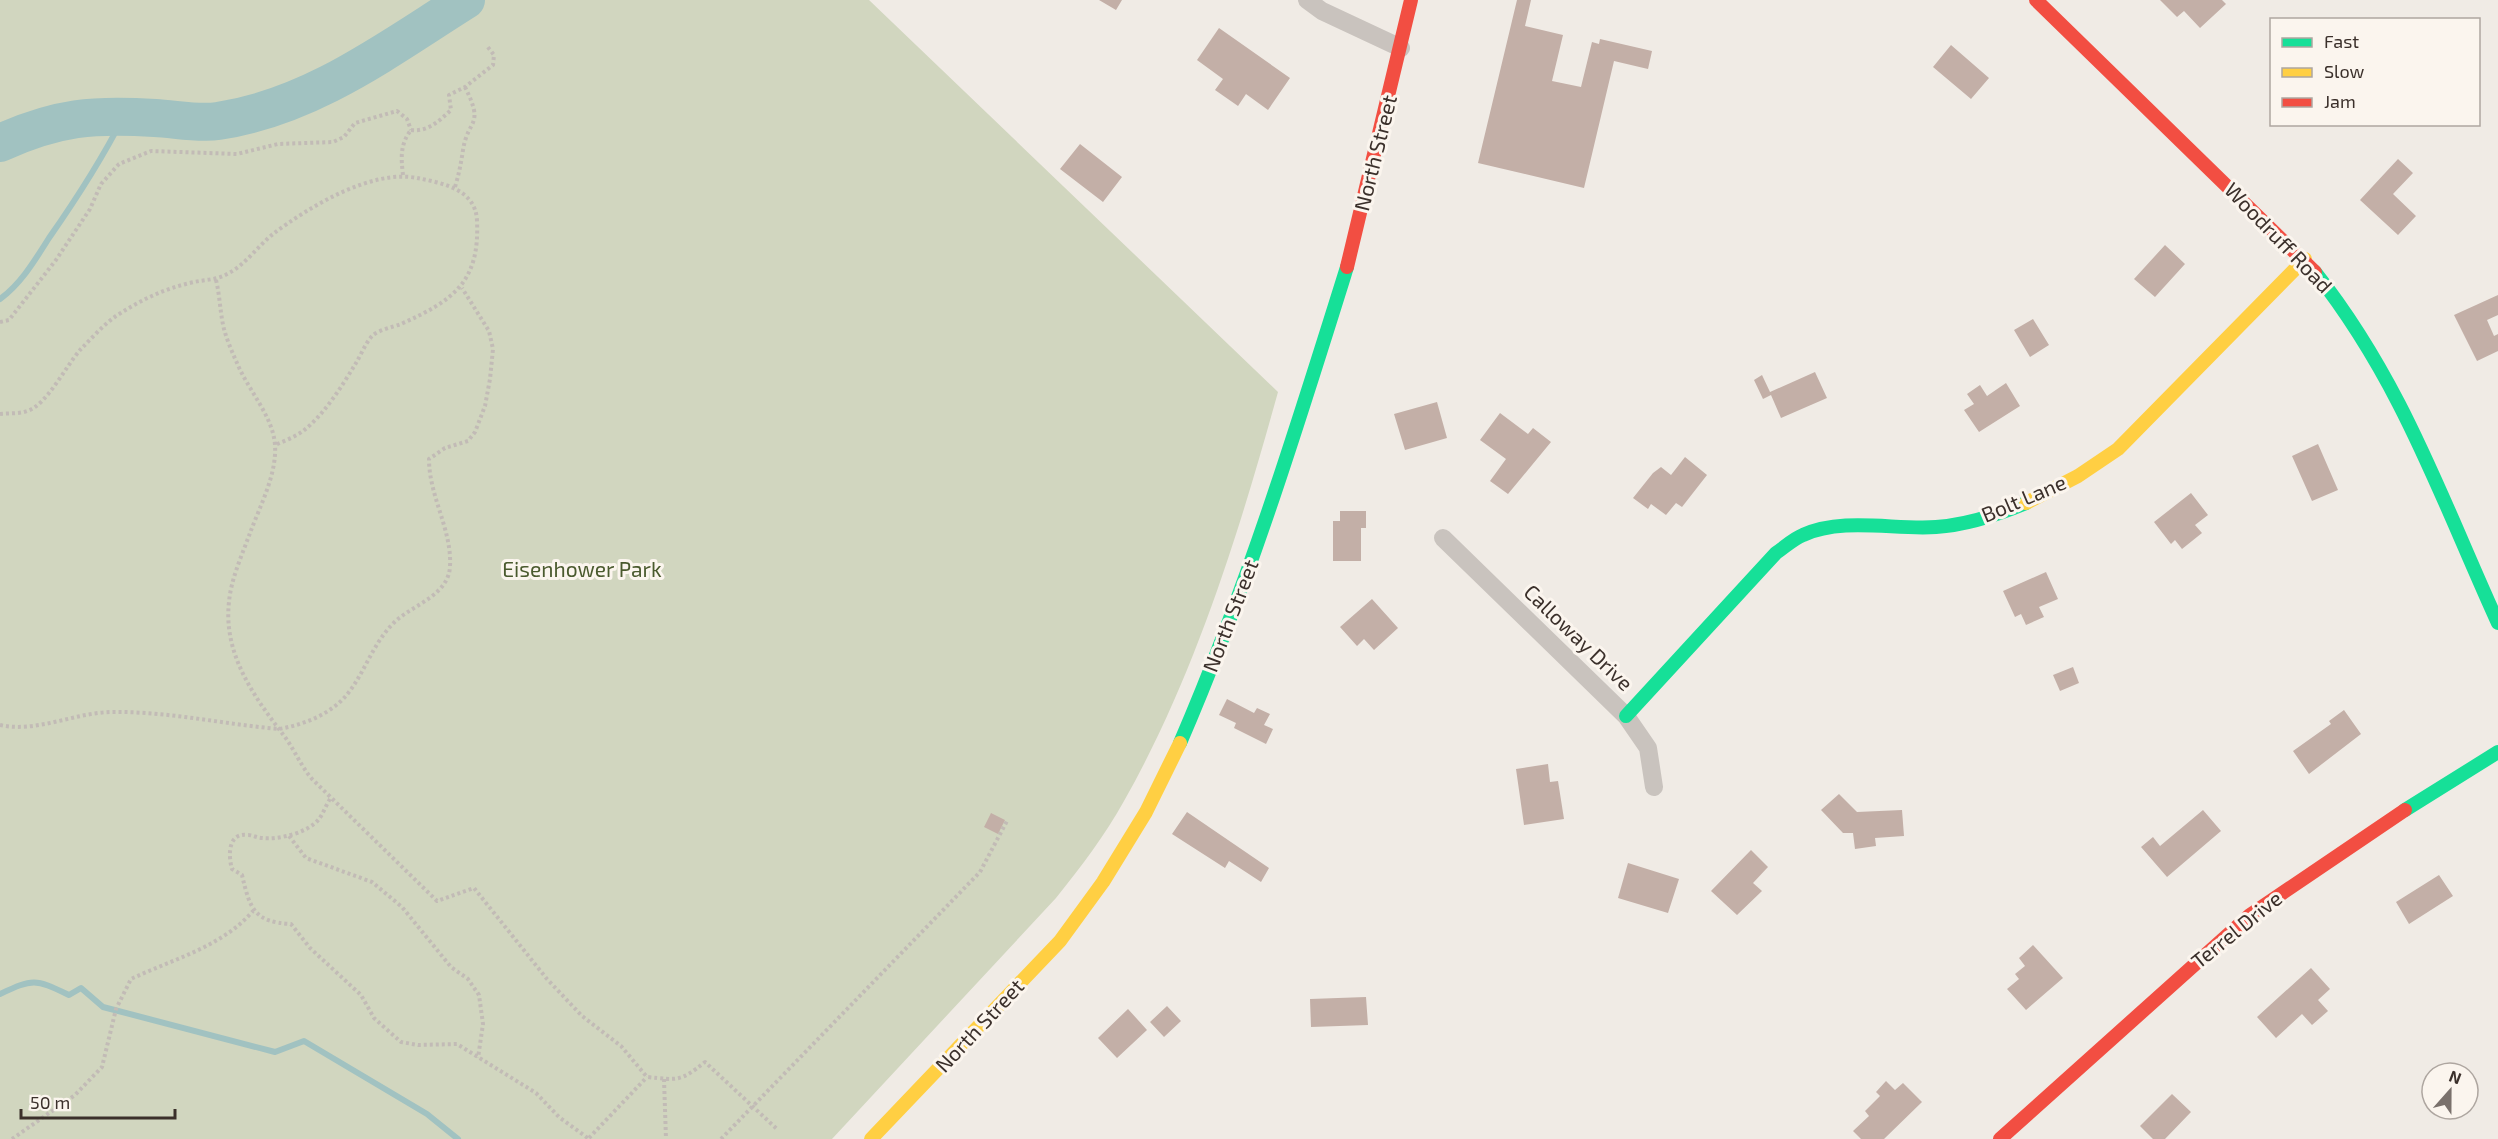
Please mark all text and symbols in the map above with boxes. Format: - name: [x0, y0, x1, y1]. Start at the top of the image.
- legend: [2270, 18, 2480, 126]
- text: Fast: [2324, 30, 2359, 52]
- text: Slow: [2324, 60, 2365, 82]
- text: Jam: [2324, 90, 2356, 112]
- street label: North Street: [1348, 92, 1401, 213]
- street label: Woodruff Road: [2220, 177, 2338, 297]
- street label: Bolt Lane: [1977, 469, 2070, 527]
- park label: Eisenhower Park: [502, 556, 662, 581]
- street label: North Street: [1197, 556, 1262, 675]
- street label: Calloway Drive: [1519, 579, 1639, 695]
- street label: Terrel Drive: [2186, 885, 2286, 973]
- street label: North Street: [929, 973, 1028, 1077]
- north arrow: [2420, 1061, 2480, 1121]
- text: N: [2447, 1066, 2464, 1087]
- scale bar: [21, 1082, 176, 1120]
- text: 50 m: [30, 1091, 70, 1113]

